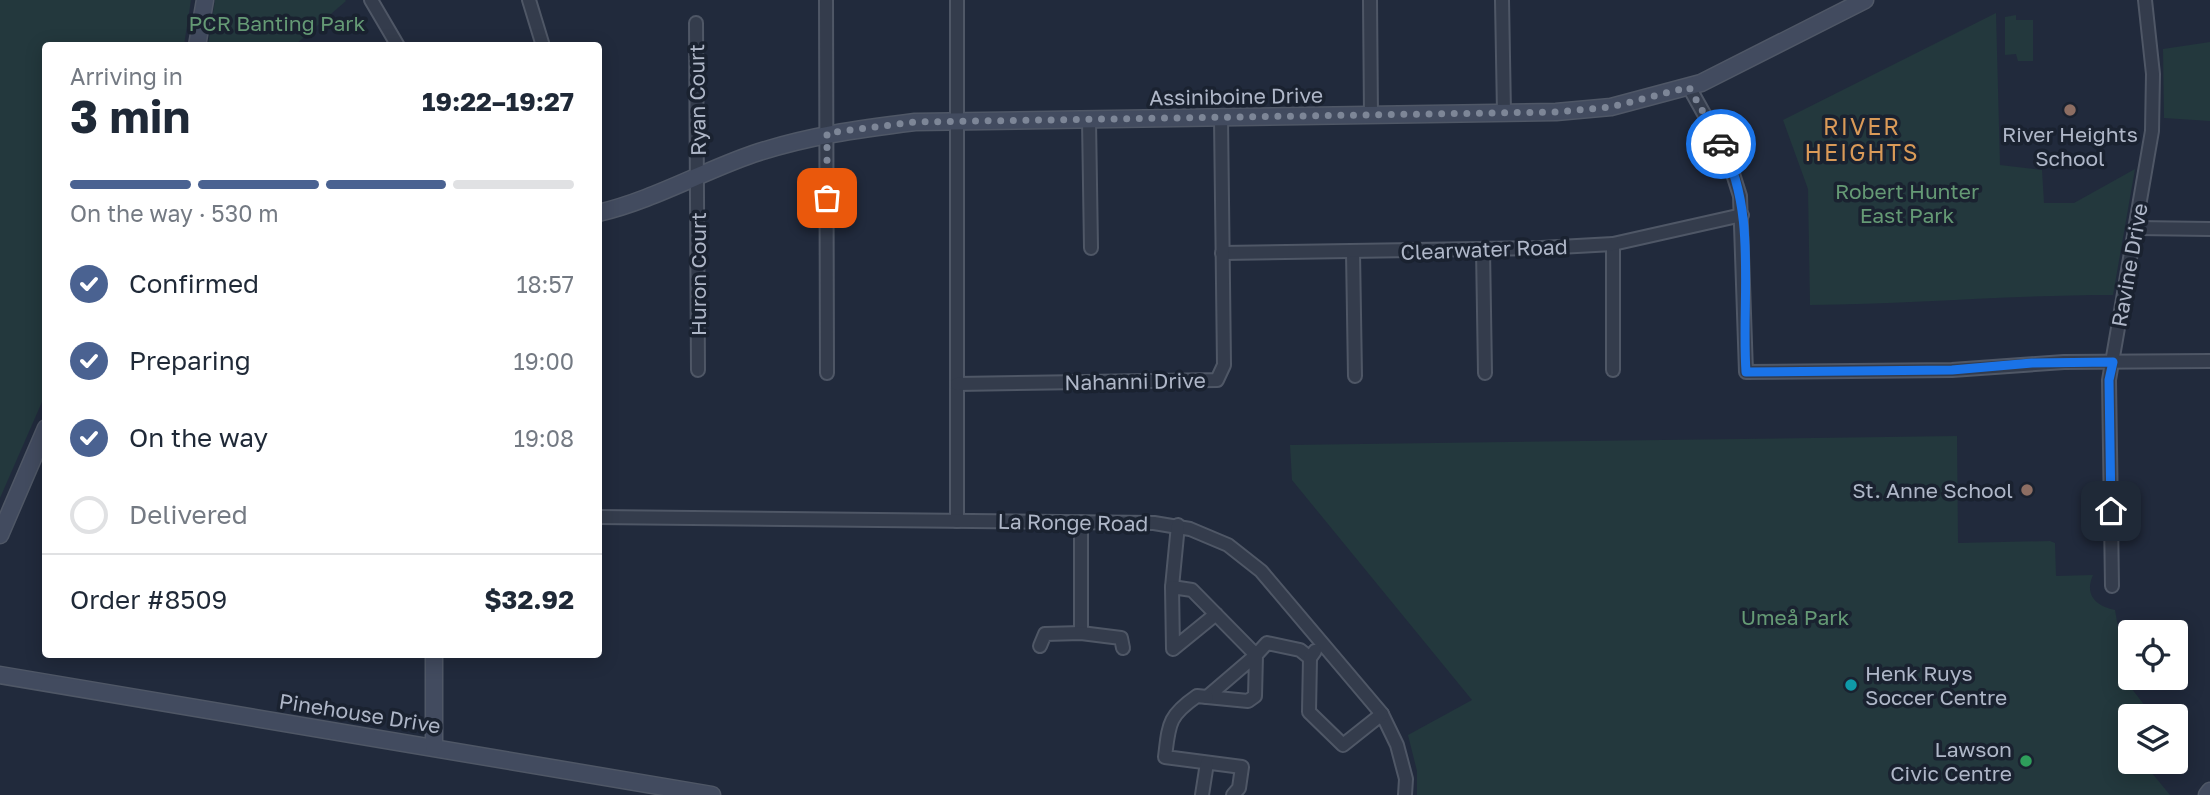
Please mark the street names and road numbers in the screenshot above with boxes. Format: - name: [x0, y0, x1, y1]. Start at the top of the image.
- street label: Ryan Court: [683, 44, 711, 156]
- street label: Assiniboine Drive: [1149, 81, 1323, 111]
- street label: Ravine Drive: [2105, 201, 2153, 329]
- street label: Huron Court: [685, 212, 711, 336]
- street label: Clearwater Road: [1400, 233, 1568, 265]
- street label: Nahanni Drive: [1064, 367, 1206, 395]
- street label: La Ronge Road: [997, 508, 1149, 536]
- street label: Pinehouse Drive: [277, 687, 443, 739]

